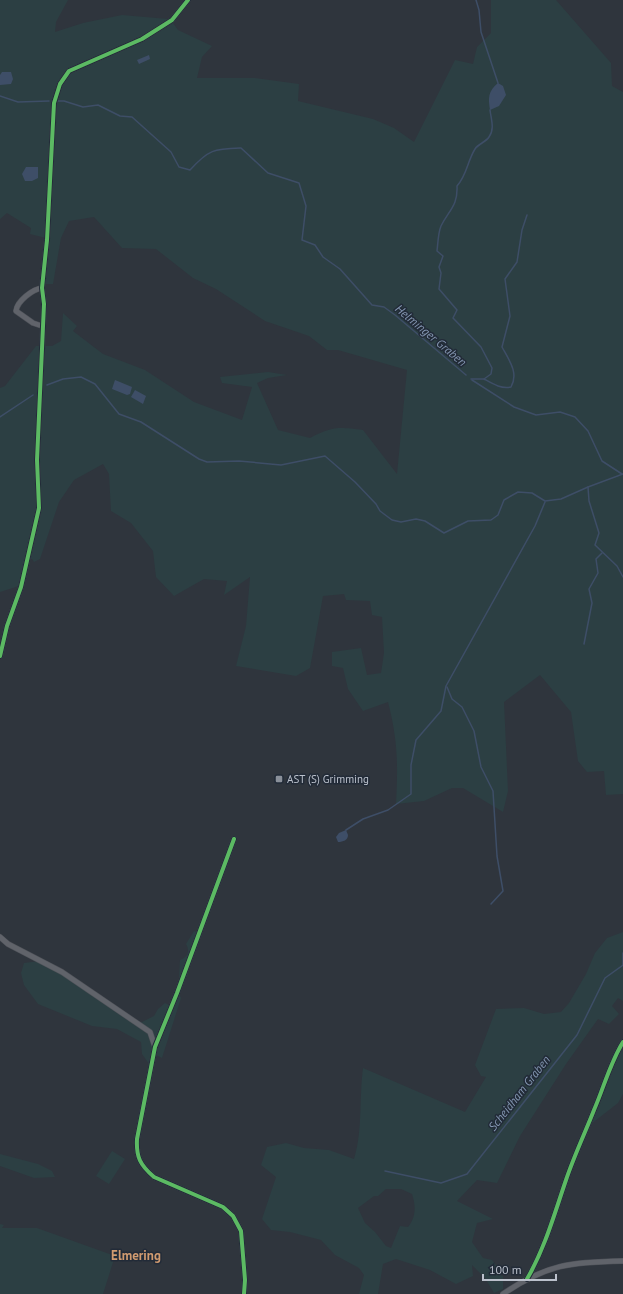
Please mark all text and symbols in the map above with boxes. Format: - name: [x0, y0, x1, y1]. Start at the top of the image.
- water label: Helminger Graben: [392, 301, 470, 369]
- place label: AST (S) Grimming: [287, 772, 369, 786]
- marker: AST (S) Grimming: [274, 774, 284, 784]
- water label: Scheidham Graben: [485, 1052, 553, 1134]
- district label: Elmering: [111, 1247, 161, 1264]
- scale bar: [483, 1256, 556, 1282]
- text: 100 m: [489, 1262, 522, 1277]

